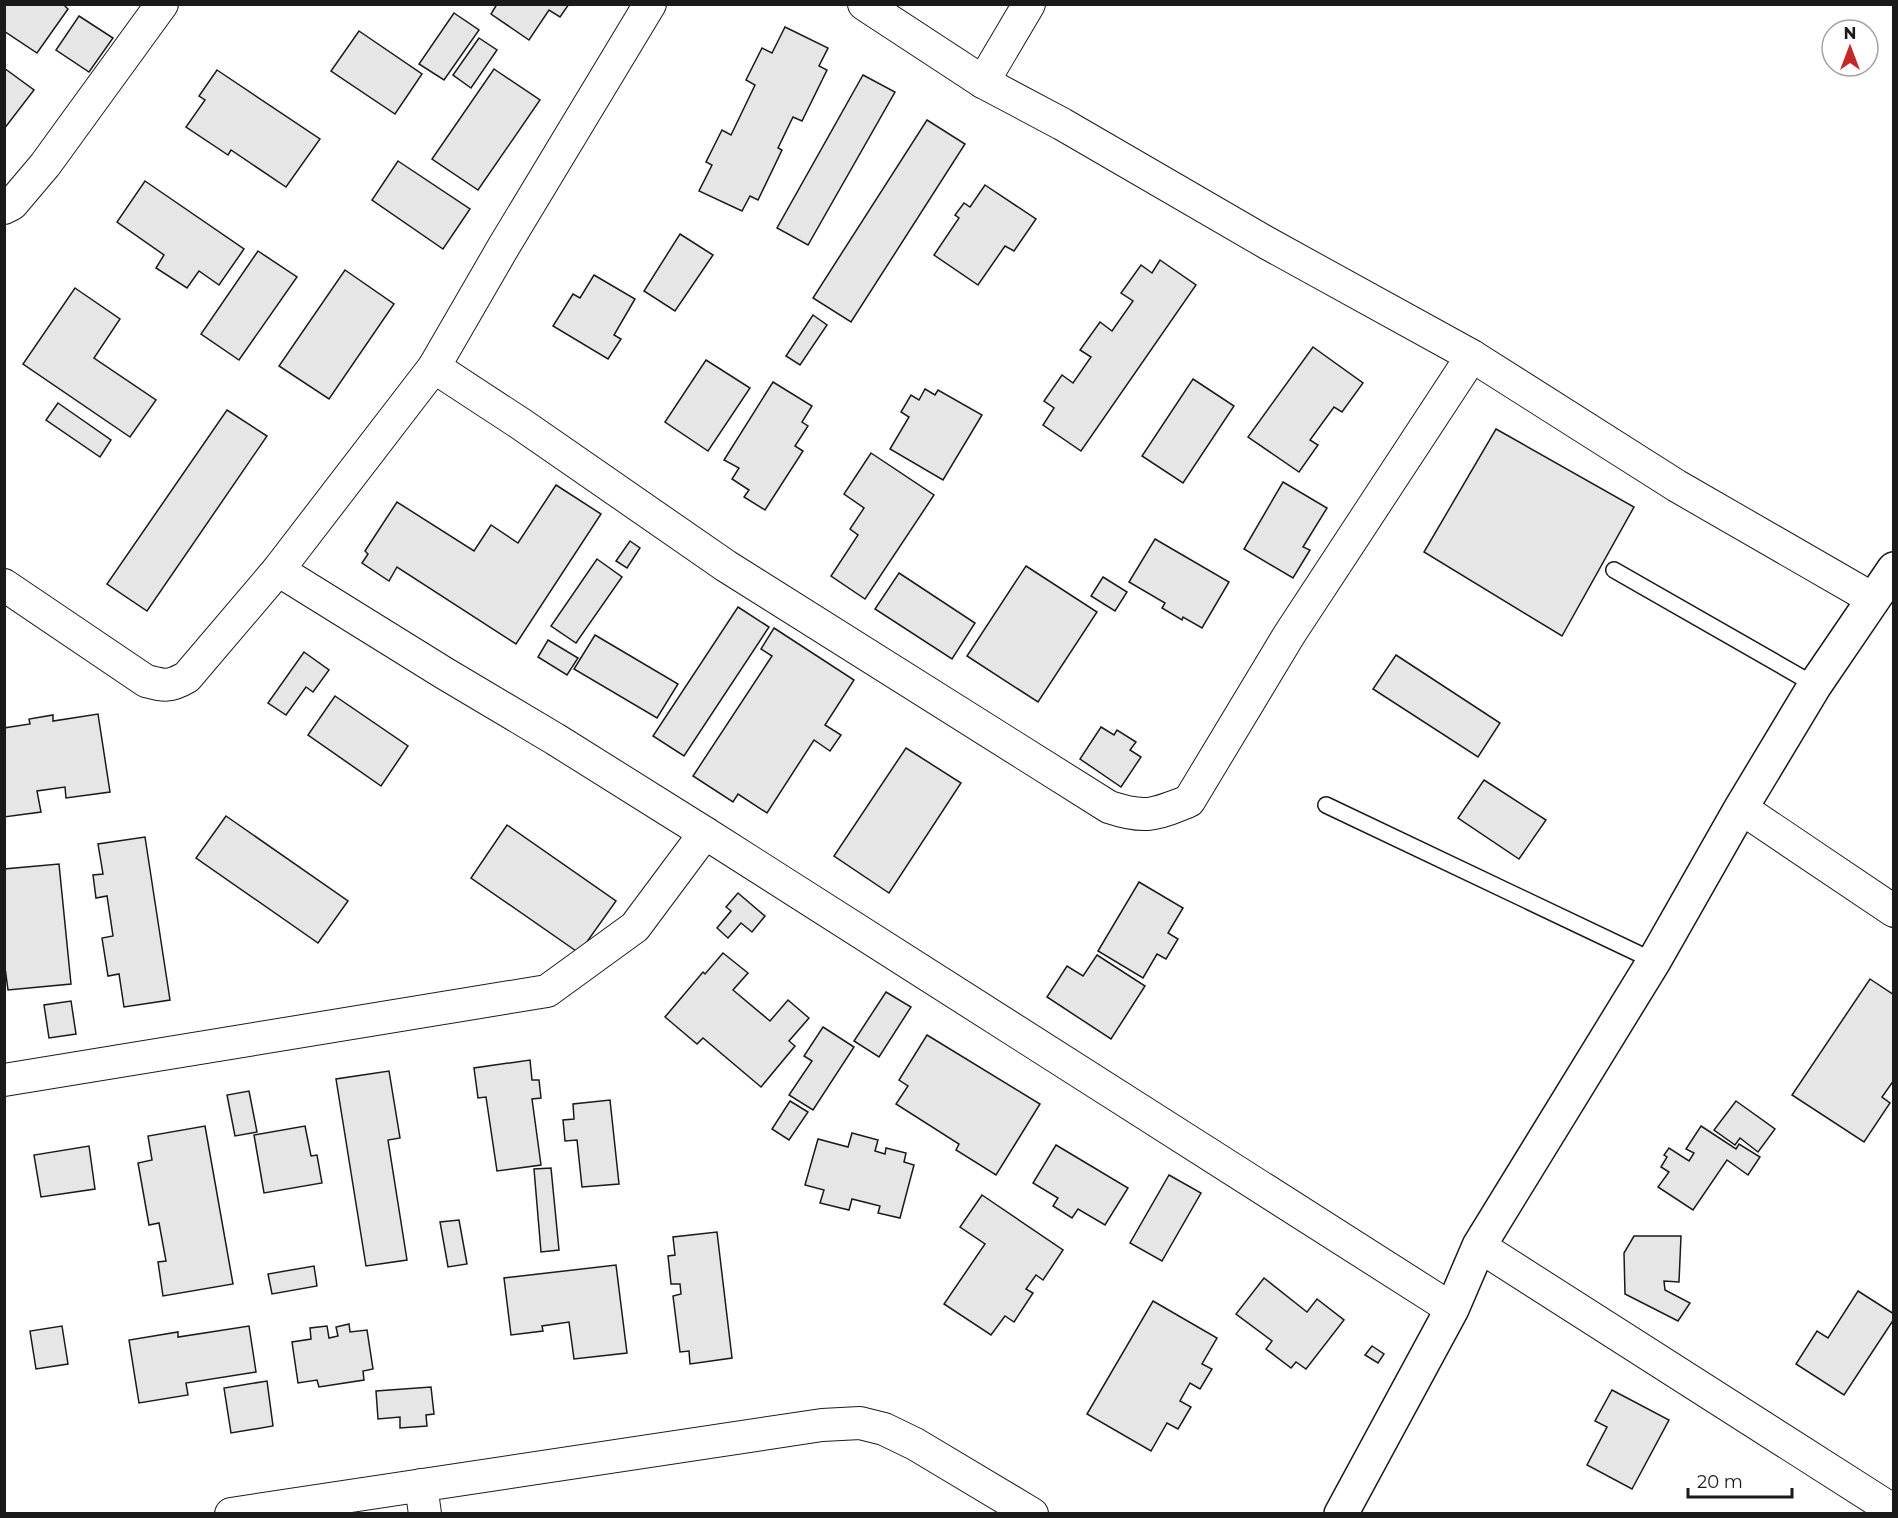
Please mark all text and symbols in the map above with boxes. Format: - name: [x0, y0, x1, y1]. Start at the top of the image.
- north arrow: [1820, 18, 1880, 78]
- text: N: [1844, 24, 1856, 43]
- scale bar: [1688, 1461, 1792, 1499]
- text: 20 m: [1697, 1471, 1743, 1493]

